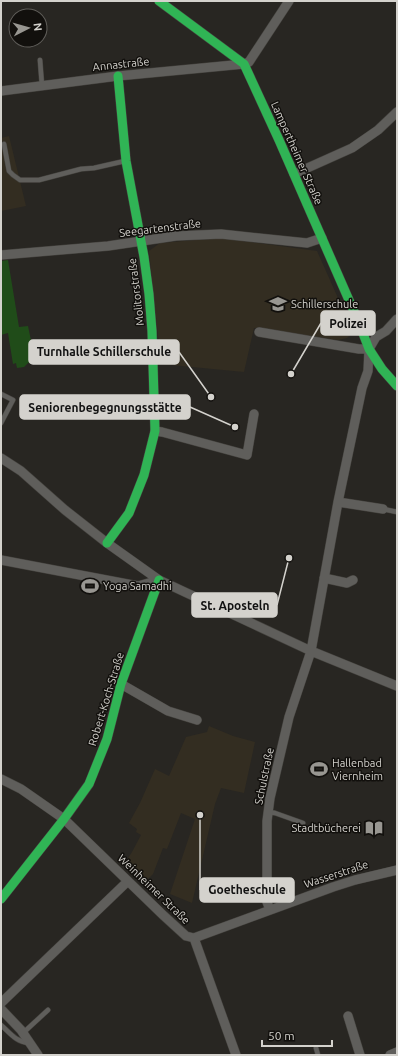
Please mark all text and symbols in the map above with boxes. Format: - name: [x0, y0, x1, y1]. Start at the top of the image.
- north arrow: [8, 8, 48, 48]
- text: N: [32, 22, 44, 32]
- street label: Annastraße: [92, 55, 150, 73]
- street label: Lampertheimer Straße: [269, 100, 325, 206]
- street label: Seegartenstraße: [118, 217, 202, 239]
- street label: Molitorstraße: [126, 257, 146, 327]
- school or university icon: Schillerschule: [268, 294, 288, 314]
- place label: Schillerschule: [291, 298, 358, 310]
- callout: Polizei: [321, 311, 375, 335]
- text: Polizei: [329, 317, 367, 330]
- callout: Turnhalle Schillerschule: [29, 340, 179, 364]
- text: Turnhalle Schillerschule: [37, 345, 171, 358]
- callout: Seniorenbegegnungsstätte: [20, 395, 190, 419]
- text: Seniorenbegegnungsstätte: [28, 401, 182, 414]
- sports icon: Yoga Samadhi: [80, 576, 100, 596]
- place label: Yoga Samadhi: [103, 580, 172, 592]
- callout: St. Aposteln: [192, 593, 277, 617]
- text: St. Aposteln: [200, 599, 270, 612]
- street label: Robert-Koch-Straße: [86, 651, 126, 747]
- street label: Schulstraße: [252, 746, 276, 806]
- place label: Hallenbad Viernheim: [332, 757, 383, 782]
- sports icon: Hallenbad Viernheim: [309, 759, 329, 779]
- library icon: Stadtbücherei: [364, 818, 384, 838]
- place label: Stadtbücherei: [291, 822, 361, 834]
- street label: Weinheimer Straße: [116, 852, 192, 926]
- street label: Wasserstraße: [302, 858, 370, 890]
- callout: Goetheschule: [200, 878, 294, 902]
- text: Goetheschule: [208, 883, 286, 896]
- scale bar: [262, 1022, 332, 1048]
- text: 50 m: [268, 1029, 295, 1042]

